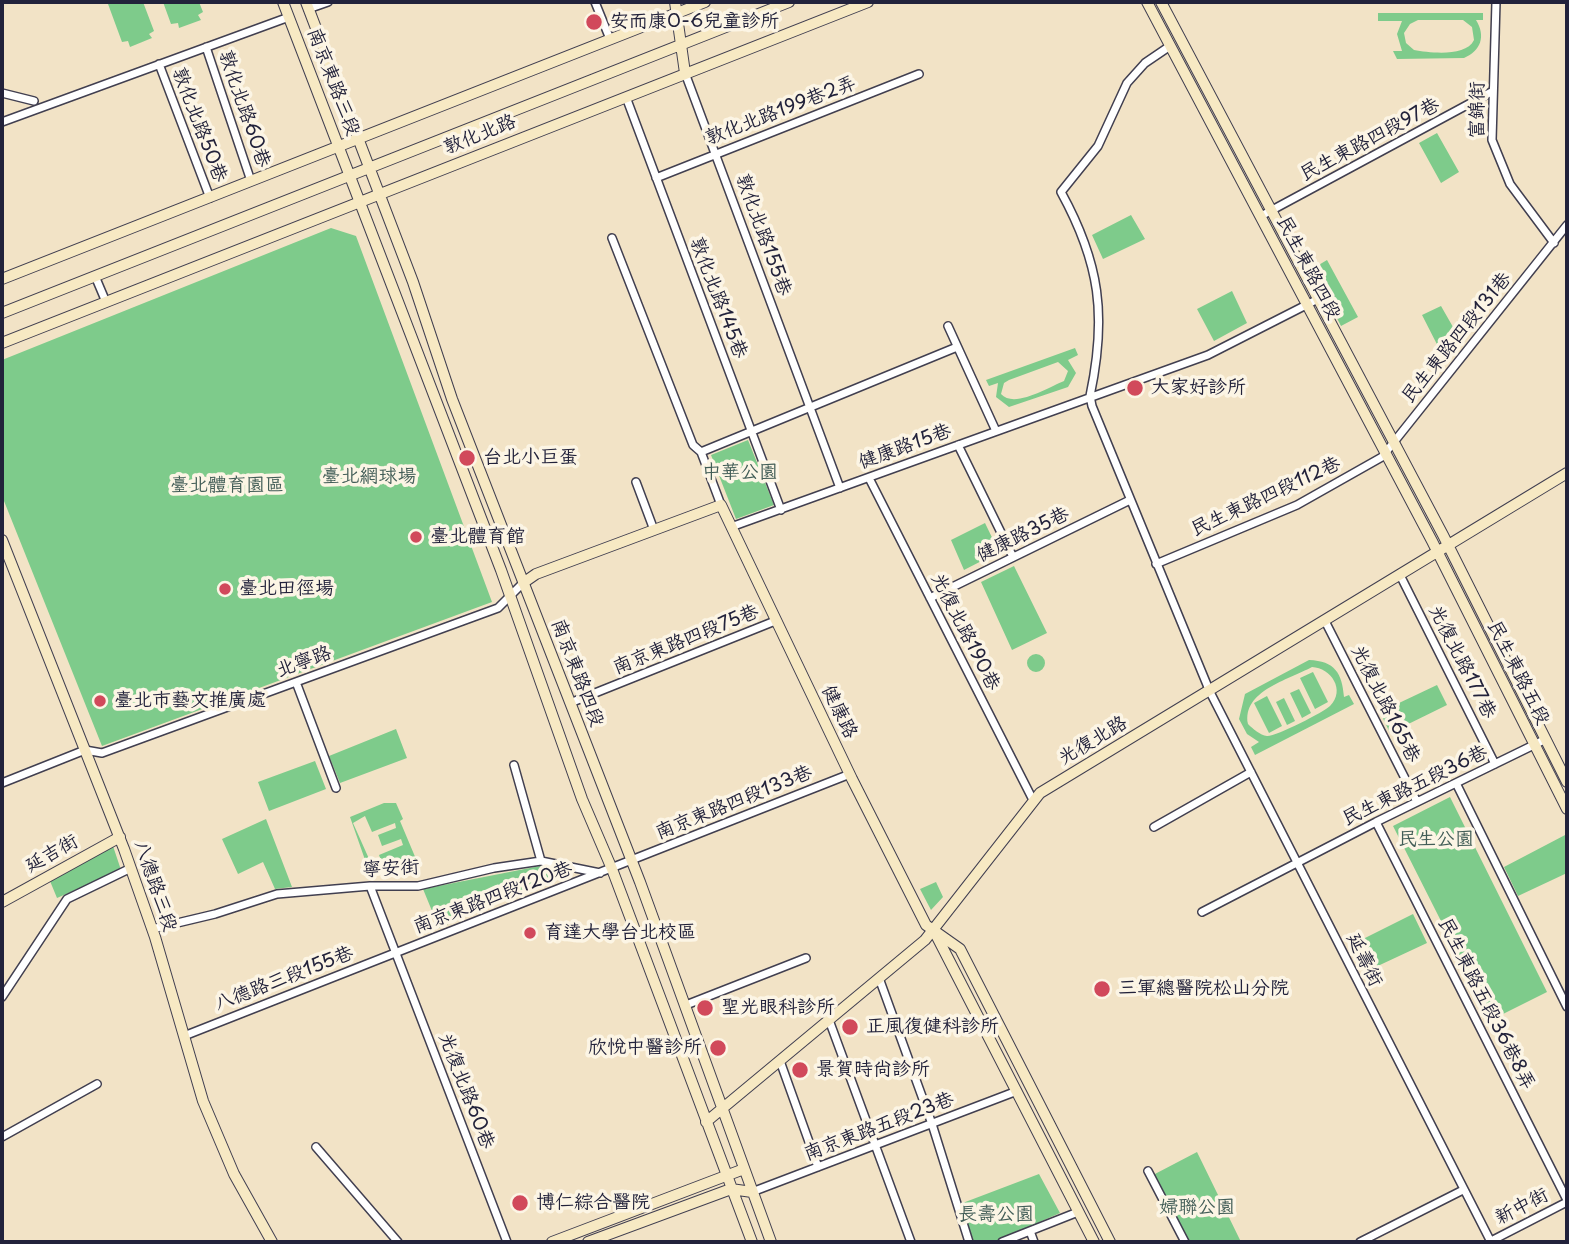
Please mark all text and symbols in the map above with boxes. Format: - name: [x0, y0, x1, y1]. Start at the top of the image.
- place label: 安而康0-6兒童診所: [610, 11, 779, 33]
- marker: 安而康0-6兒童診所: [584, 12, 604, 32]
- street label: 南京東路三段: [302, 25, 364, 139]
- street label: 敦化北路60巷: [213, 48, 275, 170]
- street label: 敦化北路50巷: [167, 64, 231, 186]
- street label: 敦化北路199巷2弄: [703, 72, 859, 150]
- street label: 富錦街: [1467, 82, 1489, 138]
- street label: 民生東路四段97巷: [1296, 94, 1444, 186]
- street label: 敦化北路: [440, 110, 520, 160]
- street label: 敦化北路155巷: [730, 171, 796, 299]
- street label: 民生東路四段: [1271, 212, 1345, 324]
- street label: 敦化北路145巷: [684, 234, 752, 362]
- street label: 民生東路四段131巷: [1397, 268, 1517, 408]
- place label: 大家好診所: [1151, 377, 1246, 399]
- marker: 大家好診所: [1125, 378, 1145, 398]
- street label: 健康路15巷: [856, 420, 954, 474]
- place label: 台北小巨蛋: [483, 447, 578, 469]
- marker: 台北小巨蛋: [457, 448, 477, 468]
- street label: 民生東路四段112巷: [1188, 452, 1344, 542]
- park label: 中華公園: [702, 462, 778, 484]
- park label: 臺北網球場: [322, 466, 416, 488]
- park label: 臺北體育園區: [170, 475, 284, 497]
- street label: 健康路35巷: [973, 503, 1073, 567]
- place label: 臺北體育館: [430, 526, 525, 548]
- marker: 臺北體育館: [408, 529, 424, 545]
- street label: 光復北路190巷: [926, 570, 1004, 694]
- place label: 臺北田徑場: [239, 578, 334, 600]
- marker: 臺北田徑場: [217, 581, 233, 597]
- street label: 南京東路四段75巷: [610, 600, 762, 680]
- street label: 光復北路177巷: [1424, 601, 1500, 723]
- street label: 南京東路四段: [546, 616, 608, 730]
- street label: 民生東路五段: [1482, 617, 1554, 729]
- street label: 北寧路: [273, 642, 335, 682]
- street label: 光復北路165巷: [1346, 642, 1424, 766]
- street label: 健康路: [816, 681, 862, 743]
- place label: 臺北市藝文推廣處: [114, 690, 266, 712]
- marker: 臺北市藝文推廣處: [92, 693, 108, 709]
- street label: 光復北路: [1055, 712, 1131, 770]
- street label: 民生東路五段36巷: [1339, 741, 1491, 831]
- street label: 南京東路四段133巷: [652, 761, 816, 845]
- park label: 民生公園: [1398, 829, 1474, 851]
- street label: 延吉街: [22, 830, 82, 878]
- street label: 八德路三段: [129, 837, 181, 935]
- street label: 寧安街: [362, 856, 420, 882]
- street label: 南京東路四段120巷: [410, 857, 576, 939]
- street label: 民生東路五段36巷8弄: [1433, 914, 1539, 1094]
- place label: 育達大學台北校區: [544, 922, 696, 944]
- marker: 育達大學台北校區: [522, 925, 538, 941]
- street label: 延壽街: [1341, 929, 1387, 991]
- street label: 八德路三段155巷: [211, 942, 357, 1016]
- place label: 三軍總醫院松山分院: [1118, 978, 1289, 1000]
- marker: 三軍總醫院松山分院: [1092, 979, 1112, 999]
- place label: 聖光眼科診所: [721, 997, 835, 1019]
- marker: 聖光眼科診所: [695, 998, 715, 1018]
- place label: 正風復健科診所: [866, 1016, 999, 1038]
- marker: 正風復健科診所: [840, 1017, 860, 1037]
- street label: 光復北路60巷: [433, 1030, 499, 1152]
- place label: 欣悅中醫診所: [588, 1037, 702, 1059]
- marker: 欣悅中醫診所: [708, 1038, 728, 1058]
- place label: 景賀時尚診所: [816, 1059, 930, 1081]
- marker: 景賀時尚診所: [790, 1060, 810, 1080]
- street label: 南京東路五段23巷: [801, 1088, 957, 1166]
- street label: 新中街: [1491, 1184, 1553, 1230]
- place label: 博仁綜合醫院: [536, 1192, 650, 1214]
- marker: 博仁綜合醫院: [510, 1193, 530, 1213]
- park label: 婦聯公園: [1159, 1197, 1235, 1219]
- park label: 長壽公園: [958, 1204, 1034, 1226]

